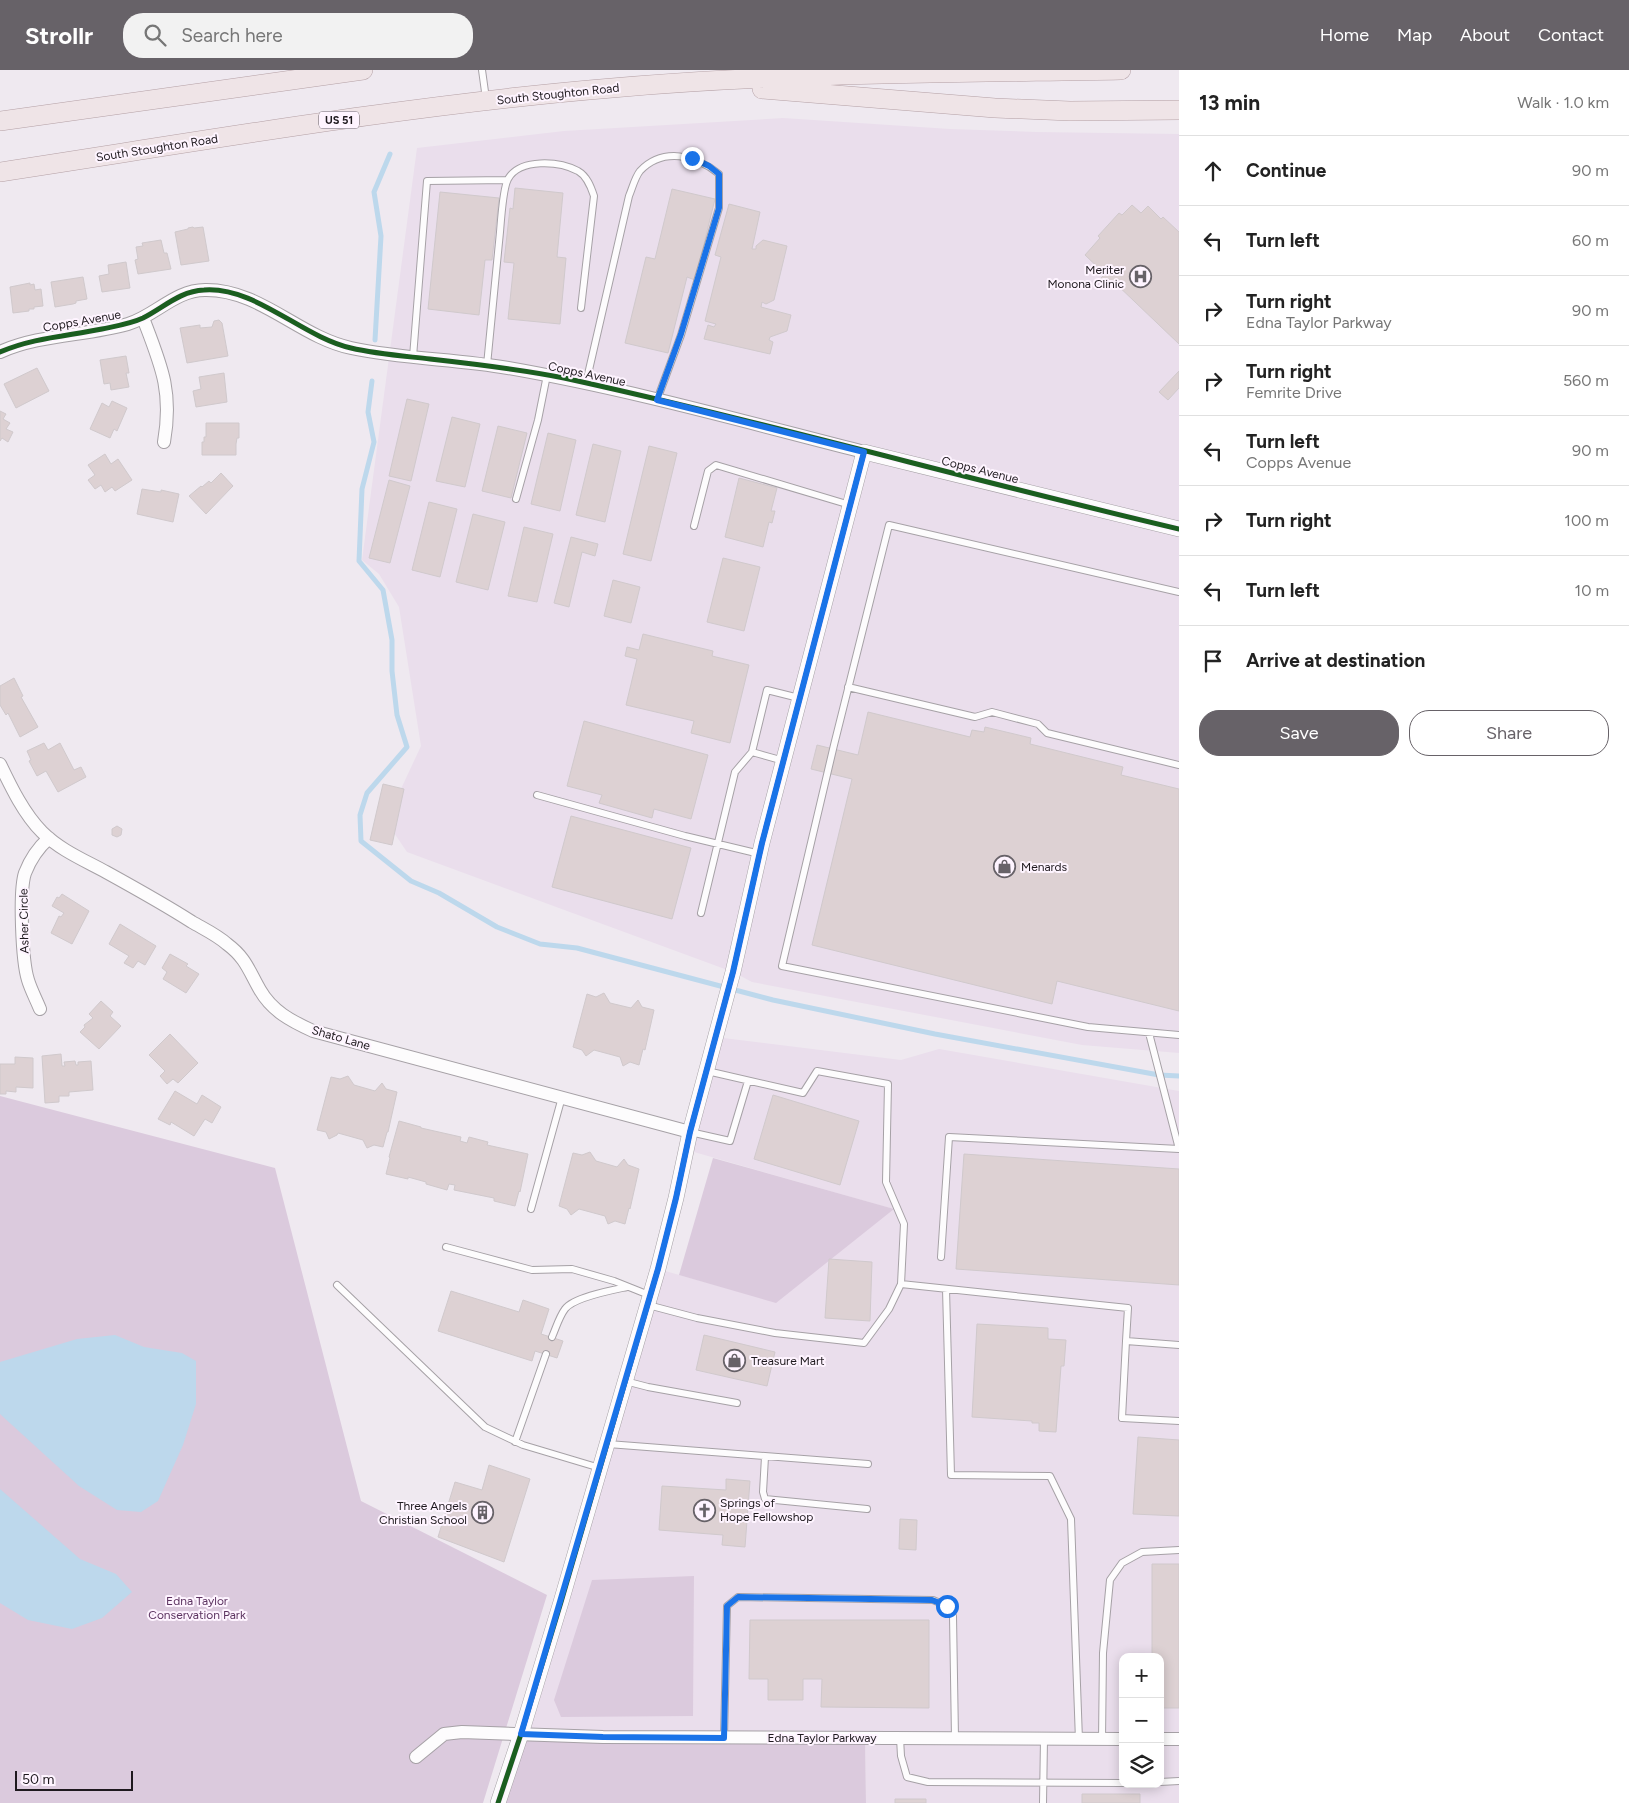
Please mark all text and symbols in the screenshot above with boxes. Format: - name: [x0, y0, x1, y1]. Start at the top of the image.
- search box: [123, 13, 473, 58]
- text: Strollr: [25, 21, 93, 50]
- icon: search: [141, 21, 169, 49]
- text: Search here: [181, 24, 283, 47]
- text: Home: [1320, 24, 1369, 46]
- text: Map: [1397, 24, 1432, 46]
- text: About: [1460, 24, 1510, 46]
- text: Contact: [1538, 24, 1604, 46]
- street label: South Stoughton Road: [496, 81, 620, 107]
- text: 13 min: [1199, 90, 1260, 115]
- text: Walk · 1.0 km: [1517, 93, 1609, 112]
- road number: US 51: [319, 112, 359, 128]
- street label: South Stoughton Road: [95, 131, 219, 165]
- route end: [681, 147, 704, 170]
- icon: ahead: [1199, 157, 1227, 185]
- text: Continue: [1246, 159, 1326, 182]
- text: 90 m: [1572, 161, 1609, 180]
- icon: left: [1199, 227, 1227, 255]
- text: Turn left: [1246, 229, 1320, 252]
- text: 60 m: [1572, 231, 1609, 250]
- place label: Meriter Monona Clinic: [1047, 263, 1124, 291]
- hospital icon: Meriter Monona Clinic: [1128, 265, 1152, 289]
- text: Turn right: [1246, 290, 1332, 313]
- icon: right: [1199, 297, 1227, 325]
- text: 90 m: [1572, 301, 1609, 320]
- street label: Copps Avenue: [42, 307, 123, 335]
- text: Edna Taylor Parkway: [1246, 313, 1392, 332]
- street label: Copps Avenue: [547, 359, 627, 389]
- text: Turn right: [1246, 360, 1332, 383]
- icon: right: [1199, 367, 1227, 395]
- text: 560 m: [1563, 371, 1609, 390]
- text: Femrite Drive: [1246, 383, 1342, 402]
- text: Turn left: [1246, 430, 1320, 453]
- icon: left: [1199, 437, 1227, 465]
- text: 90 m: [1572, 441, 1609, 460]
- text: Copps Avenue: [1246, 453, 1351, 472]
- street label: Copps Avenue: [940, 454, 1020, 486]
- icon: right: [1199, 507, 1227, 535]
- text: Turn right: [1246, 509, 1332, 532]
- text: 100 m: [1564, 511, 1609, 530]
- icon: left: [1199, 577, 1227, 605]
- text: Turn left: [1246, 579, 1320, 602]
- text: 10 m: [1575, 581, 1609, 600]
- icon: arrive: [1199, 647, 1227, 675]
- text: Arrive at destination: [1246, 649, 1425, 672]
- button: Save: [1199, 710, 1399, 756]
- button: Share: [1409, 710, 1609, 756]
- shop icon: Menards: [993, 855, 1017, 879]
- place label: Menards: [1021, 860, 1068, 874]
- street label: Asher Circle: [16, 888, 32, 954]
- street label: Shato Lane: [310, 1023, 372, 1053]
- shop icon: Treasure Mart: [723, 1349, 747, 1373]
- place label: Treasure Mart: [751, 1354, 825, 1368]
- place label: Springs of Hope Fellowshop: [720, 1496, 813, 1524]
- church icon: Springs of Hope Fellowshop: [692, 1498, 716, 1522]
- place label: Three Angels Christian School: [379, 1499, 467, 1527]
- building icon: Three Angels Christian School: [471, 1501, 495, 1525]
- park label: Edna Taylor Conservation Park: [148, 1594, 246, 1622]
- route start: [936, 1595, 959, 1618]
- map controls: [1119, 1653, 1164, 1788]
- button: +: [1119, 1653, 1164, 1698]
- button: −: [1119, 1698, 1164, 1743]
- street label: Edna Taylor Parkway: [767, 1731, 877, 1745]
- button: layers: [1119, 1743, 1164, 1788]
- scale bar: [15, 1768, 132, 1791]
- text: 50 m: [22, 1771, 54, 1788]

